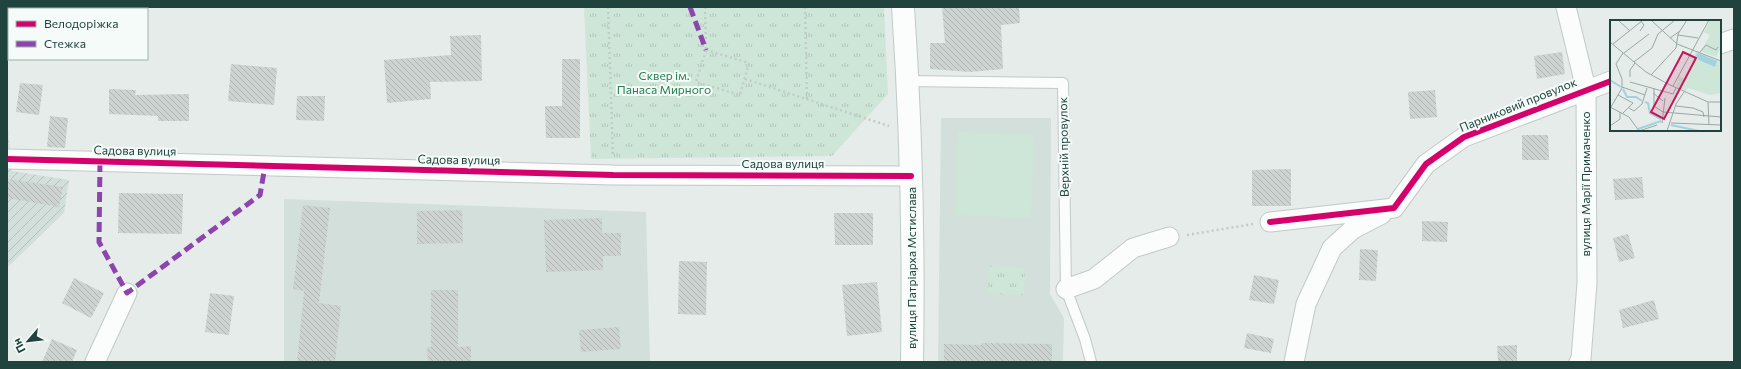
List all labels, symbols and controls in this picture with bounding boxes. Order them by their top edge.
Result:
legend [8,8,148,60]
text: Велодоріжка [44,16,119,30]
inset map [1610,20,1721,131]
text: Стежка [44,36,86,50]
park label: Сквер ім. Панаса Мирного [617,68,711,96]
street label: Парниковий провулок [1457,74,1579,134]
street label: Верхній провулок [1055,96,1071,197]
street label: вулиця Марії Примаченко [1578,111,1592,257]
street label: Садова вулиця [94,142,177,158]
street label: Садова вулиця [418,151,501,167]
street label: Садова вулиця [742,156,824,170]
street label: вулиця Патріарха Мстислава [904,187,918,349]
north arrow [8,321,48,361]
text: Пн [10,336,28,355]

